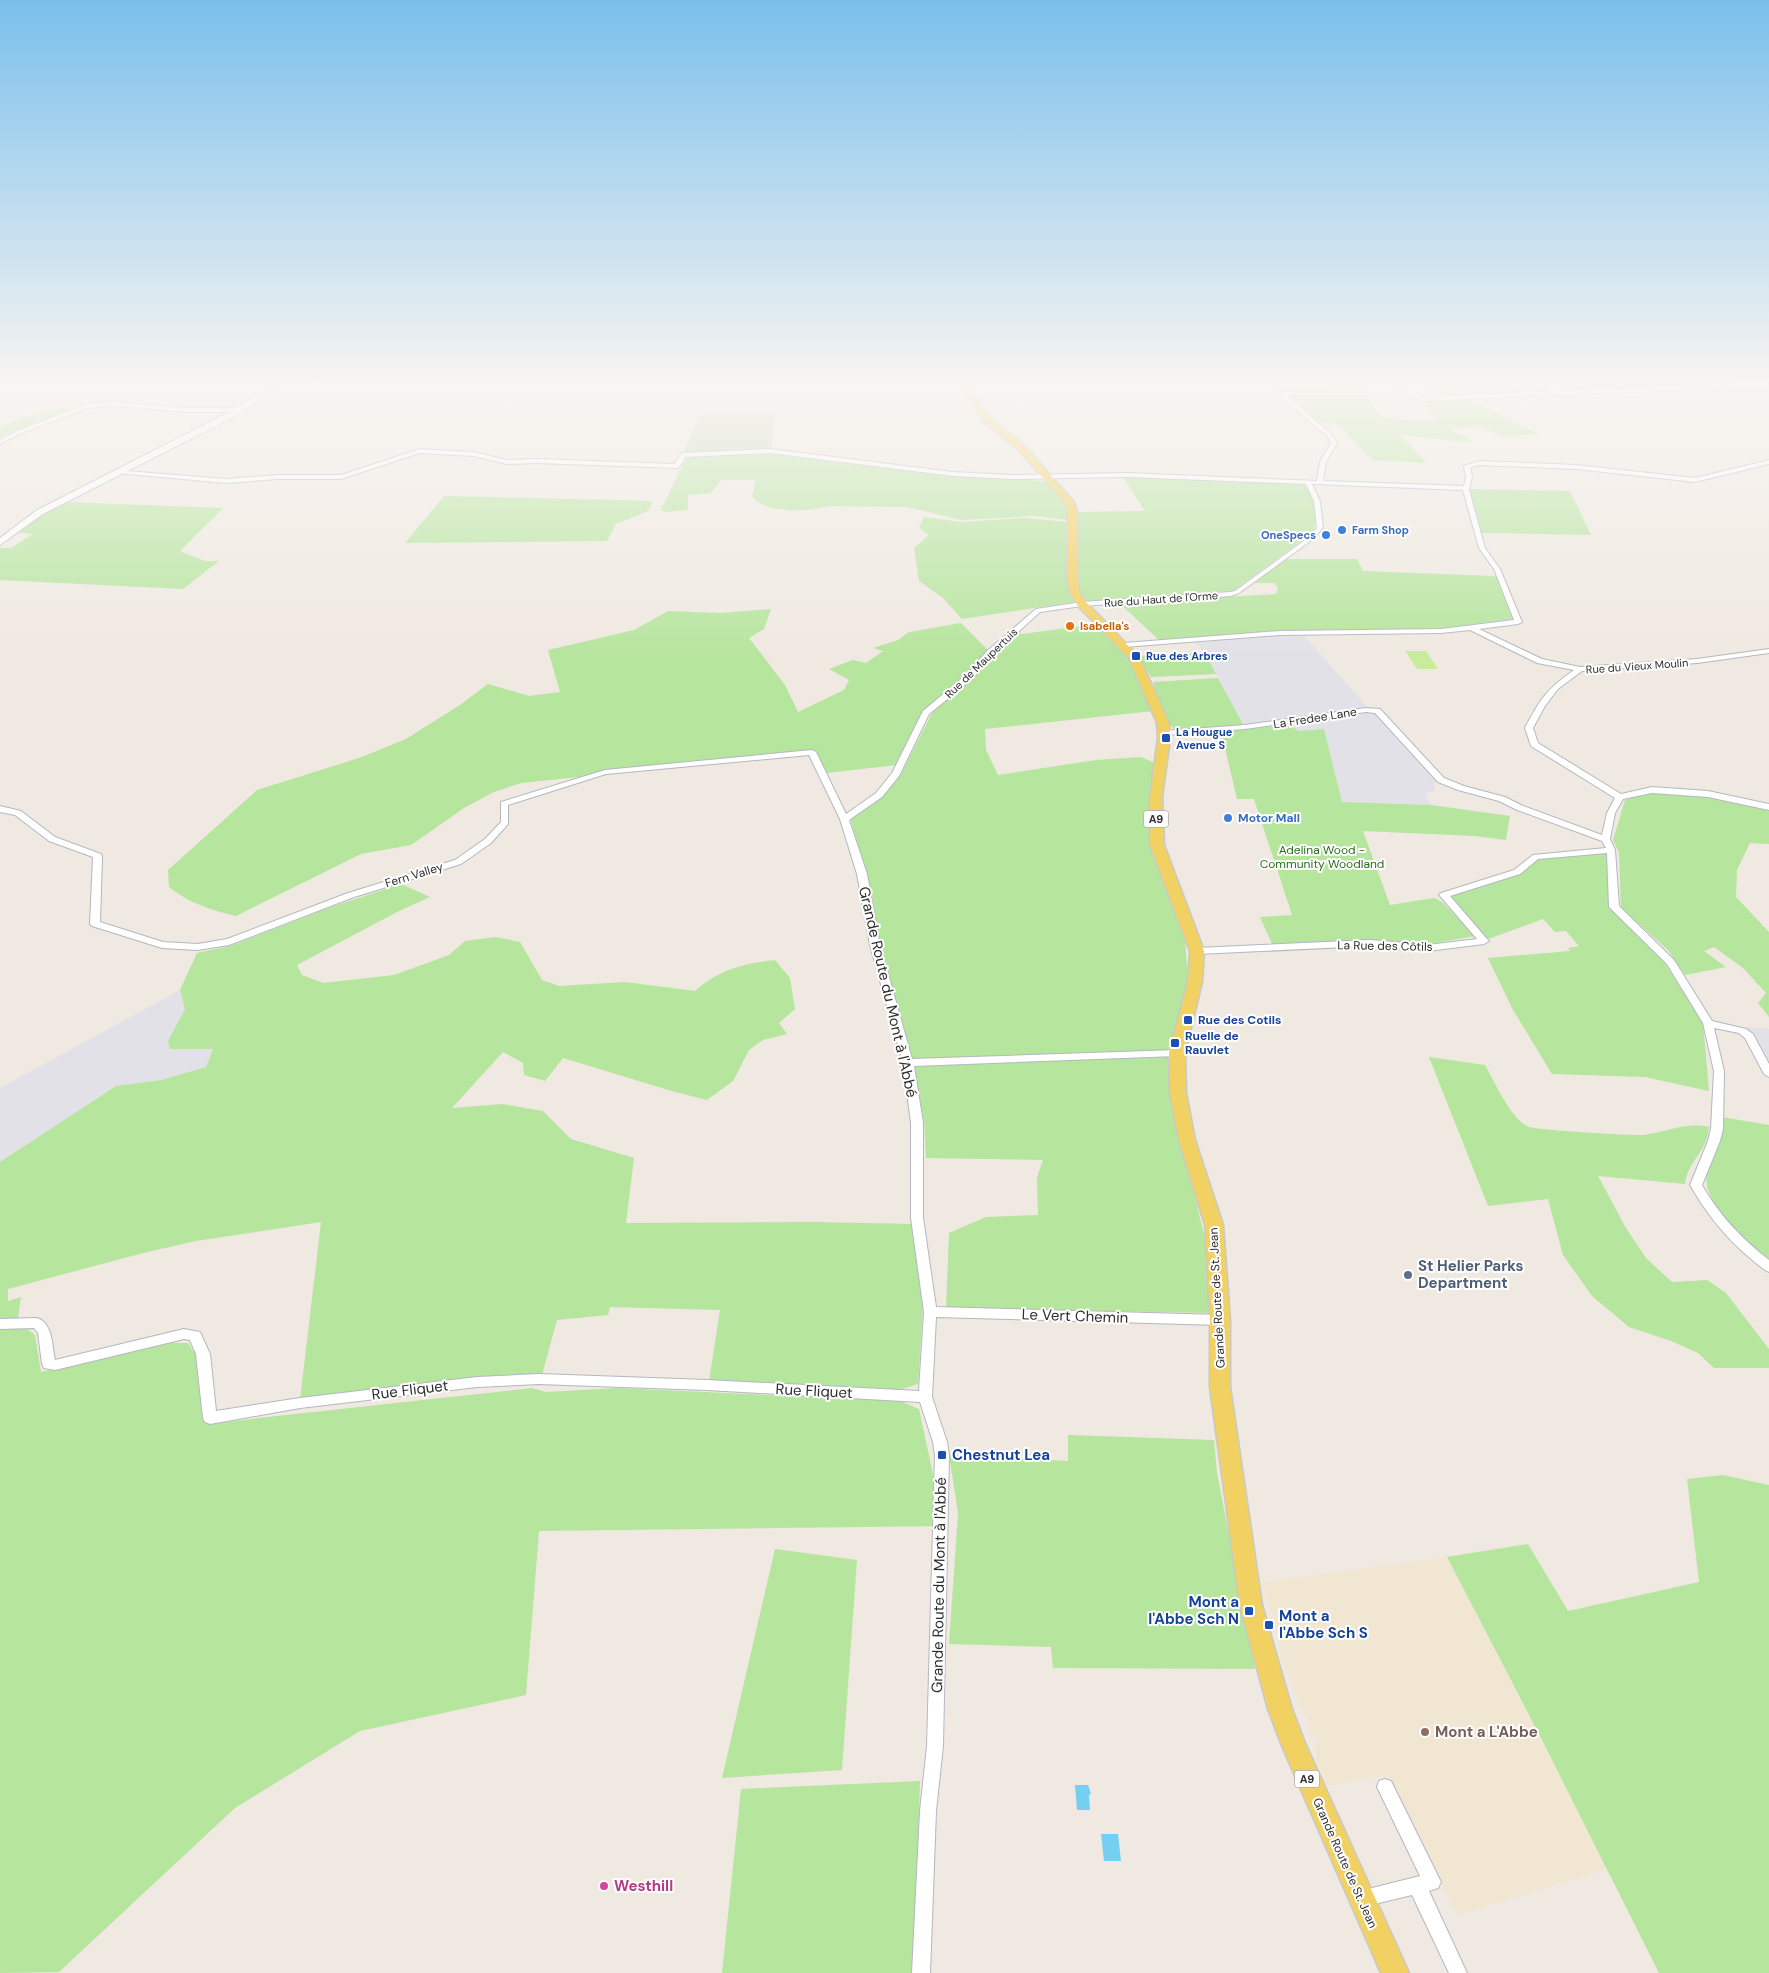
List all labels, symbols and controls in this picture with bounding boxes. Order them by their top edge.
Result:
place label: Farm Shop [1352,523,1409,537]
marker: Farm Shop [1336,524,1348,536]
place label: OneSpecs [1261,528,1316,542]
marker: OneSpecs [1320,529,1332,541]
street label: Rue du Haut de l'Orme [1104,588,1218,610]
place label: Isabella's [1080,619,1130,633]
marker: Isabella's [1064,620,1076,632]
street label: Rue de Maupertuis [942,625,1020,701]
place label: Rue des Arbres [1146,649,1228,663]
marker: Rue des Arbres [1130,650,1142,662]
street label: Rue du Vieux Moulin [1585,655,1689,677]
street label: La Fredee Lane [1272,703,1358,733]
place label: La Hougue Avenue S [1176,725,1233,752]
marker: La Hougue Avenue S [1160,732,1172,744]
place label: Motor Mall [1238,810,1300,826]
road number: A9 [1144,811,1168,828]
marker: Motor Mall [1222,812,1234,824]
park label: Adelina Wood - Community Woodland [1260,842,1384,872]
street label: Fern Valley [383,858,445,891]
street label: Grande Route du Mont à l'Abbé [854,885,922,1099]
street label: La Rue des Côtils [1337,937,1433,955]
place label: Rue des Cotils [1198,1012,1281,1028]
marker: Rue des Cotils [1182,1014,1194,1026]
place label: Ruelle de Rauvlet [1185,1028,1239,1058]
marker: Ruelle de Rauvlet [1169,1037,1181,1049]
street label: Grande Route de St. Jean [1205,1227,1229,1369]
place label: St Helier Parks Department [1418,1256,1524,1293]
marker: St Helier Parks Department [1402,1269,1414,1281]
street label: Le Vert Chemin [1021,1304,1129,1328]
street label: Rue Fliquet [370,1375,450,1405]
street label: Rue Fliquet [775,1379,853,1403]
place label: Chestnut Lea [952,1445,1050,1465]
marker: Chestnut Lea [936,1449,948,1461]
street label: Grande Route du Mont à l'Abbé [927,1477,951,1693]
place label: Mont a l'Abbe Sch N [1148,1592,1239,1629]
marker: Mont a l'Abbe Sch N [1243,1605,1255,1617]
place label: Mont a l'Abbe Sch S [1279,1606,1368,1643]
marker: Mont a l'Abbe Sch S [1263,1619,1275,1631]
place label: Mont a L'Abbe [1435,1722,1538,1742]
marker: Mont a L'Abbe [1419,1726,1431,1738]
road number: A9 [1294,1770,1320,1788]
street label: Grande Route de St. Jean [1309,1795,1381,1931]
place label: Westhill [614,1876,673,1896]
marker: Westhill [598,1880,610,1892]

